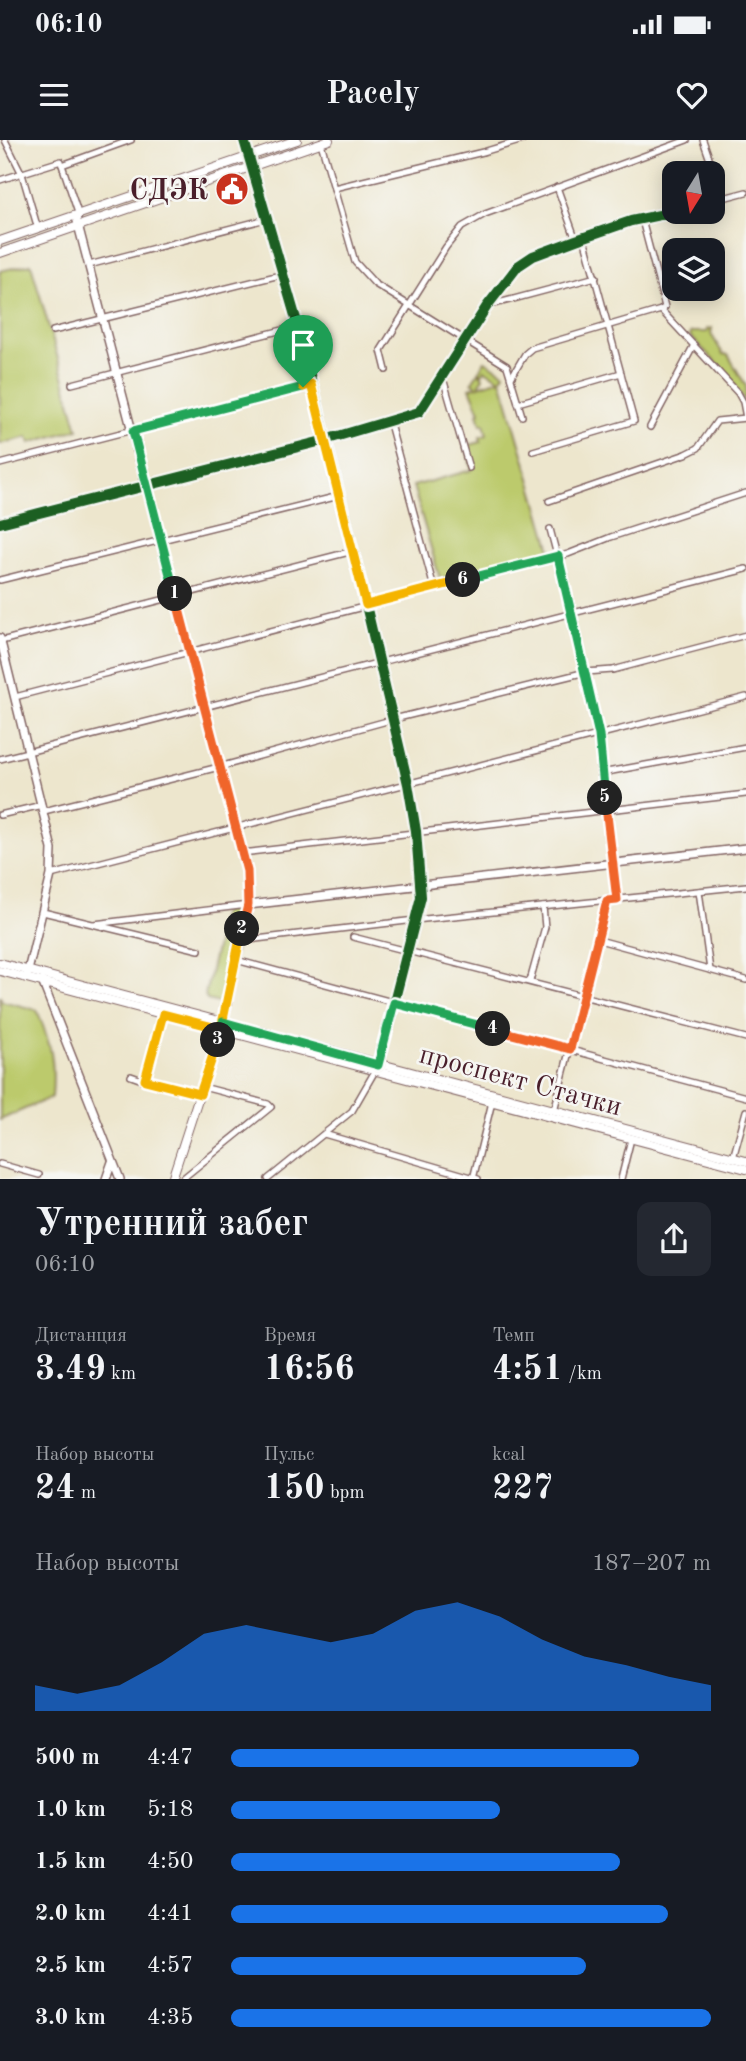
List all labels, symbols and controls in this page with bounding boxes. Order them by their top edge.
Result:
text: 06:10 [35,12,103,38]
icon: menu [35,76,73,114]
icon: heart [673,76,711,114]
text: Pacely [326,79,420,111]
north arrow [662,161,724,224]
map controls [662,161,725,301]
public building icon: СДЭК [213,170,251,208]
place label: СДЭК [129,177,208,206]
button: layers [662,238,725,301]
pin [273,315,333,387]
icon: arrive [284,326,322,364]
pin: 6 [446,562,480,598]
text: 6 [457,570,468,589]
pin: 1 [158,576,192,612]
text: 1 [169,584,180,603]
pin: 5 [588,780,622,816]
text: 5 [599,788,610,807]
pin: 2 [224,912,260,946]
text: 2 [236,919,247,938]
pin: 4 [476,1012,510,1046]
text: 4 [487,1019,498,1038]
pin: 3 [200,1023,235,1058]
text: 3 [212,1030,223,1049]
street label: проспект Стачки [416,1041,624,1122]
button: share [637,1202,711,1276]
text: Утренний забег [35,1206,308,1244]
text: 06:10 [35,1253,95,1276]
text: Дистанция [35,1327,127,1346]
text: Время [264,1327,316,1346]
text: Темп [492,1327,535,1346]
text: 3.49 [35,1352,106,1387]
text: 16:56 [264,1352,355,1387]
text: 4:51 [492,1352,563,1387]
text: km [106,1365,136,1384]
text: /km [563,1365,602,1384]
text: Набор высоты [35,1446,154,1465]
text: Пульс [264,1446,314,1465]
text: kcal [492,1446,525,1465]
text: 24 [35,1471,76,1506]
text: 150 [264,1471,325,1506]
text: 227 [492,1471,553,1506]
text: m [76,1484,96,1503]
text: bpm [325,1484,365,1503]
text: Набор высоты [35,1552,179,1575]
text: 187–207 m [592,1552,711,1575]
text: 500 m [35,1746,100,1769]
text: 4:47 [147,1746,193,1769]
text: 1.0 km [35,1798,106,1821]
text: 5:18 [147,1798,193,1821]
text: 1.5 km [35,1850,106,1873]
text: 4:50 [147,1850,193,1873]
text: 2.0 km [35,1902,106,1925]
text: 4:41 [147,1902,193,1925]
text: 2.5 km [35,1954,106,1977]
text: 4:57 [147,1954,193,1977]
text: 3.0 km [35,2006,106,2029]
text: 4:35 [147,2006,193,2029]

